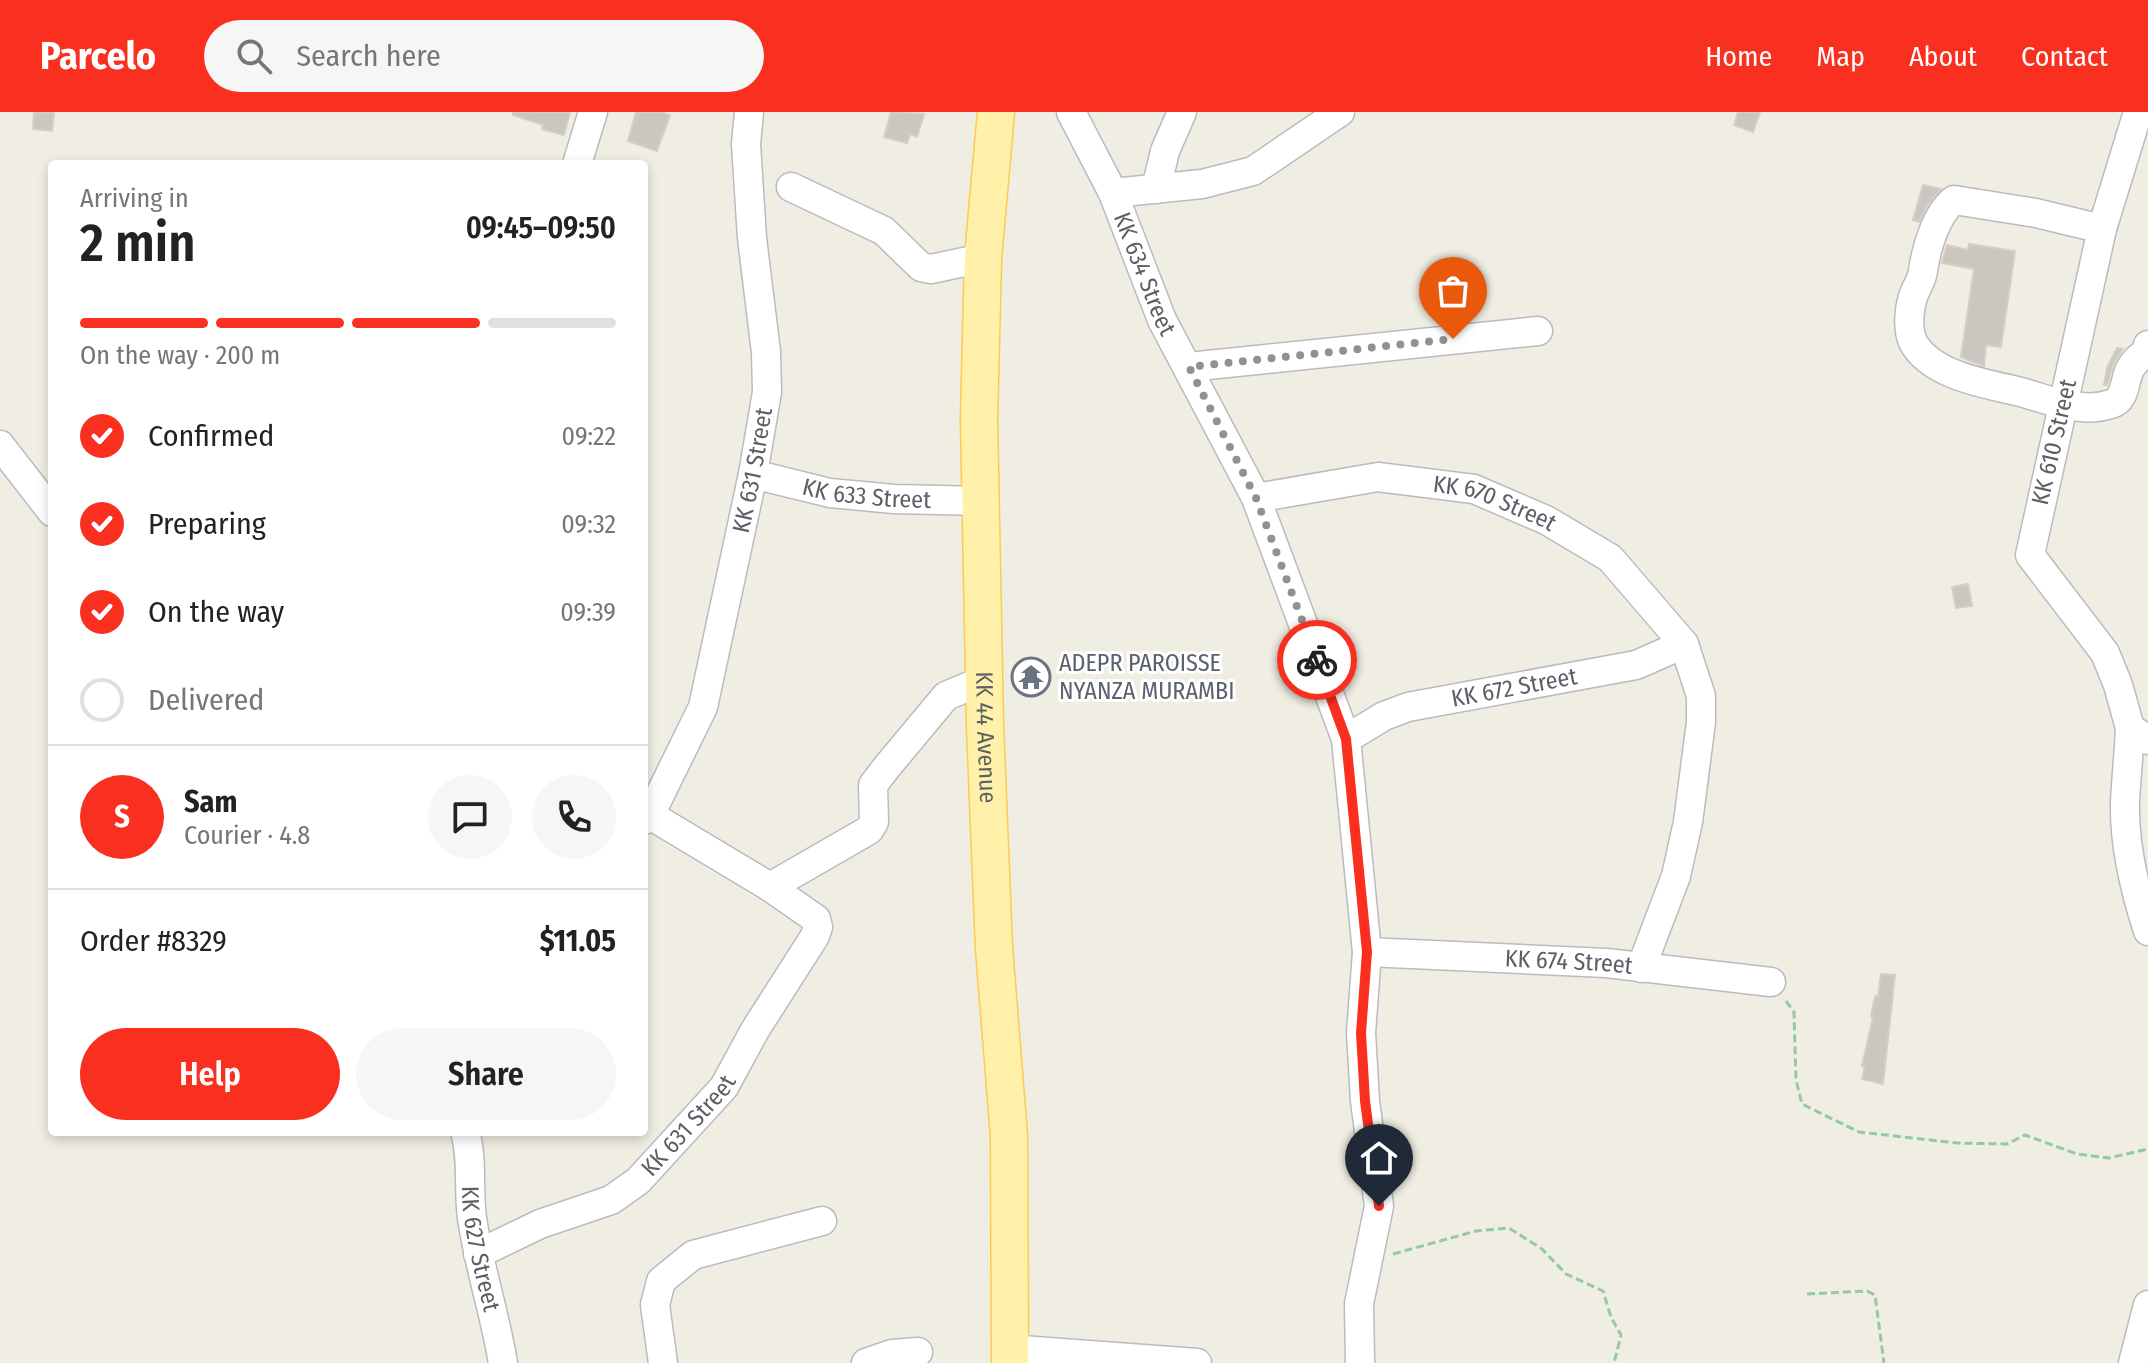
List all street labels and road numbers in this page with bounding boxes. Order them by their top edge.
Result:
street label: KK 634 Street [1108,208,1182,340]
street label: KK 610 Street [2026,376,2082,508]
street label: KK 631 Street [727,405,778,536]
street label: KK 670 Street [1431,470,1562,537]
street label: KK 633 Street [800,473,931,514]
street label: KK 672 Street [1449,662,1579,713]
street label: KK 44 Avenue [970,671,1002,804]
street label: KK 674 Street [1504,944,1634,980]
street label: KK 631 Street [636,1070,742,1182]
street label: KK 627 Street [456,1186,506,1315]

